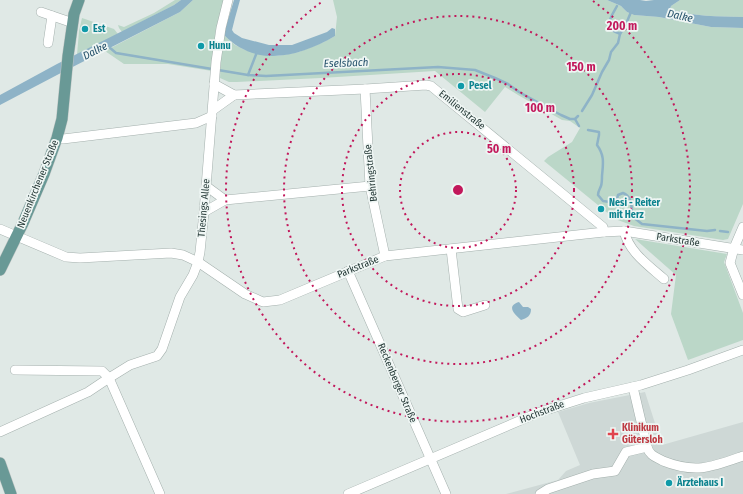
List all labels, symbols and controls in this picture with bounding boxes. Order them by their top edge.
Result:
water label: Dalke [666,7,694,25]
text: 200 m [606,19,637,33]
place label: Est [93,23,106,35]
marker: Est [80,24,90,34]
water label: Dalke [81,39,109,63]
place label: Hunu [209,40,231,52]
marker: Hunu [196,41,206,51]
water label: Eselsbach [324,56,369,70]
text: 150 m [566,60,596,74]
place label: Pesel [469,80,492,92]
marker: Pesel [456,81,466,91]
street label: Emilienstraße [436,88,488,132]
text: 100 m [525,101,555,115]
street label: Neuenkirchener Straße [15,138,61,230]
text: 50 m [487,142,511,156]
street label: Behringstraße [362,144,380,202]
street label: Thesings Allee [195,178,213,238]
centre of rings [451,183,465,197]
place label: Nesi - Reiter mit Herz [609,197,660,221]
marker: Nesi - Reiter mit Herz [596,204,606,214]
street label: Parkstraße [656,231,701,249]
street label: Parkstraße [336,253,381,281]
street label: Reckenberger Straße [375,342,419,424]
street label: Hochstraße [518,398,566,426]
place label: Klinikum Gütersloh [622,422,663,446]
marker: Klinikum Gütersloh [607,428,619,440]
place label: Ärztehaus I [676,476,723,489]
marker: Ärztehaus I [664,478,674,488]

